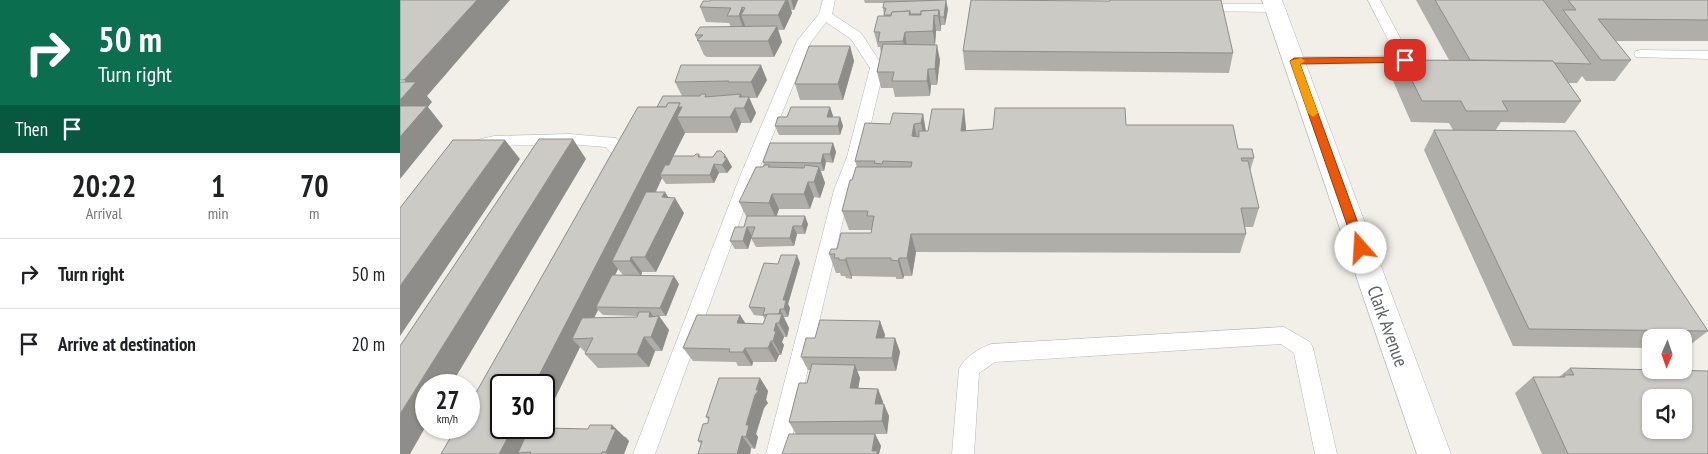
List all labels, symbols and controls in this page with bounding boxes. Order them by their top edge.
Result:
text: 50 m [98,16,162,62]
icon: right [15,20,80,85]
pin [1384,39,1426,81]
icon: arrive [1391,46,1419,74]
text: Turn right [98,60,172,88]
icon: arrive [58,115,86,143]
text: Then [15,117,48,141]
text: 20:22 [71,166,136,205]
text: 1 [211,166,225,205]
text: 70 [300,166,329,205]
text: Arrival [86,203,122,223]
text: min [208,203,229,223]
text: m [309,203,319,223]
position arrow [1334,221,1386,273]
icon: right [15,260,43,288]
text: Turn right [58,262,124,286]
text: 50 m [352,262,385,286]
street label: Clark Avenue [1362,282,1414,370]
north arrow [1642,329,1692,379]
map controls [1642,329,1692,439]
icon: arrive [15,330,43,358]
text: Arrive at destination [58,332,196,356]
text: 20 m [352,332,385,356]
speed limit sign: 30 [490,374,555,439]
text: 27 [436,384,459,416]
button: sound [1642,389,1692,439]
text: km/h [437,411,458,426]

